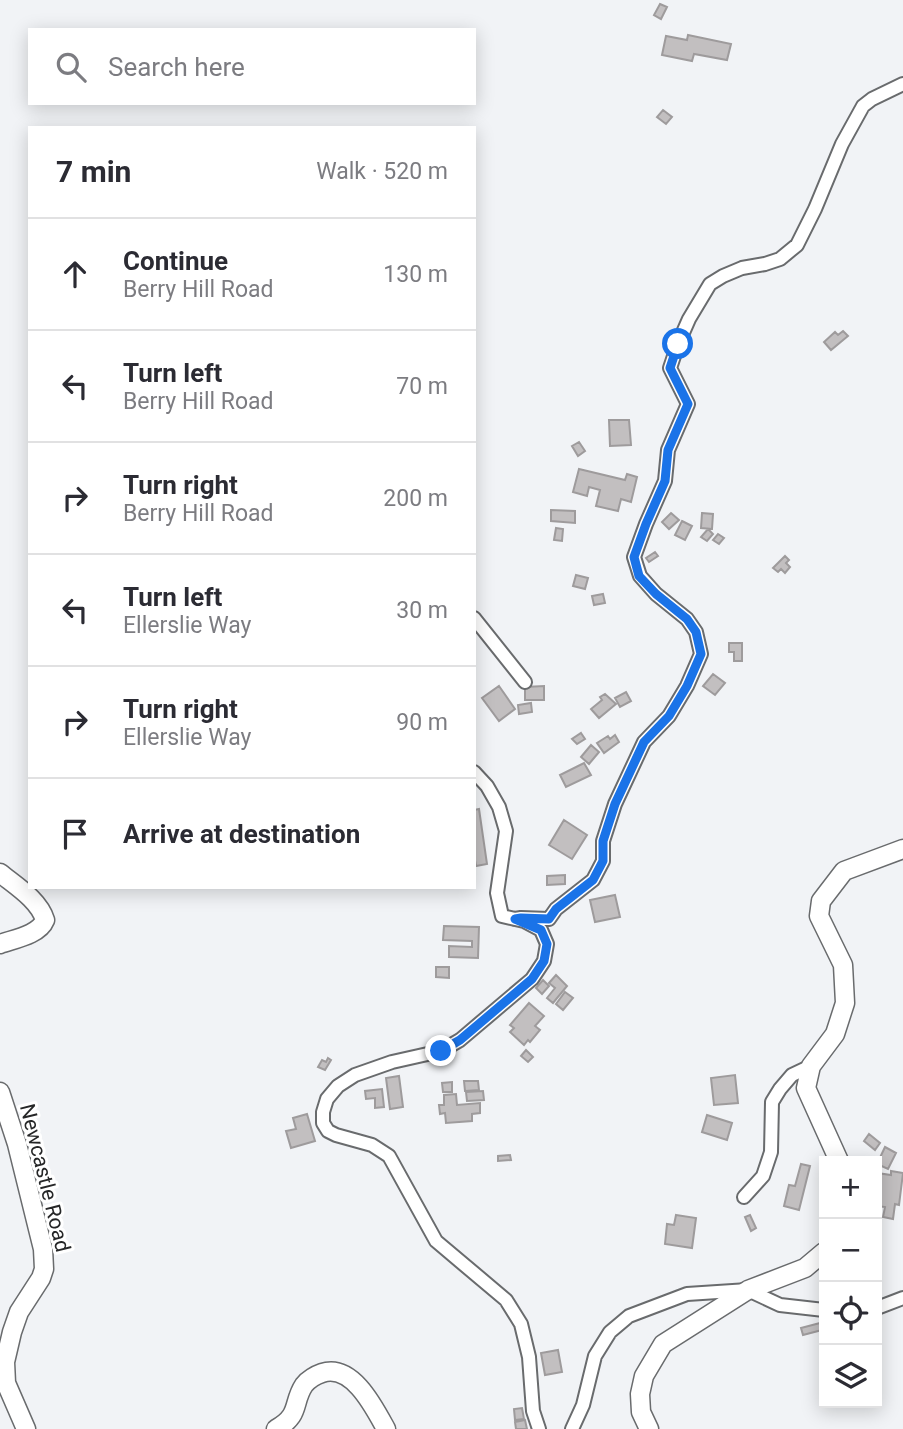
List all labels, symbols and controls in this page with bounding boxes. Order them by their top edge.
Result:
search box [28,28,476,105]
icon: search [52,48,90,86]
text: Search here [108,52,245,82]
text: 7 min [56,154,131,189]
text: Walk · 520 m [316,158,448,185]
text: Continue [123,246,228,276]
icon: ahead [56,255,94,293]
text: 130 m [383,261,448,288]
text: Berry Hill Road [123,276,274,303]
route start [662,328,693,359]
text: Turn left [123,358,222,388]
icon: left [56,367,94,405]
text: 70 m [396,373,448,400]
text: Berry Hill Road [123,388,274,415]
text: Turn right [123,470,238,500]
icon: right [56,479,94,517]
text: 200 m [383,485,448,512]
text: Berry Hill Road [123,500,274,527]
text: Turn left [123,582,222,612]
icon: left [56,591,94,629]
text: 30 m [396,597,448,624]
text: Ellerslie Way [123,612,251,639]
text: Turn right [123,694,238,724]
icon: right [56,703,94,741]
text: 90 m [396,709,448,736]
text: Ellerslie Way [123,724,251,751]
icon: arrive [56,815,94,853]
text: Arrive at destination [123,819,360,849]
route end [425,1035,456,1066]
street label: Newcastle Road [15,1102,75,1254]
map controls [819,1156,882,1408]
button: + [819,1156,882,1219]
button: − [819,1219,882,1282]
button: locate [819,1282,882,1345]
button: layers [819,1345,882,1408]

